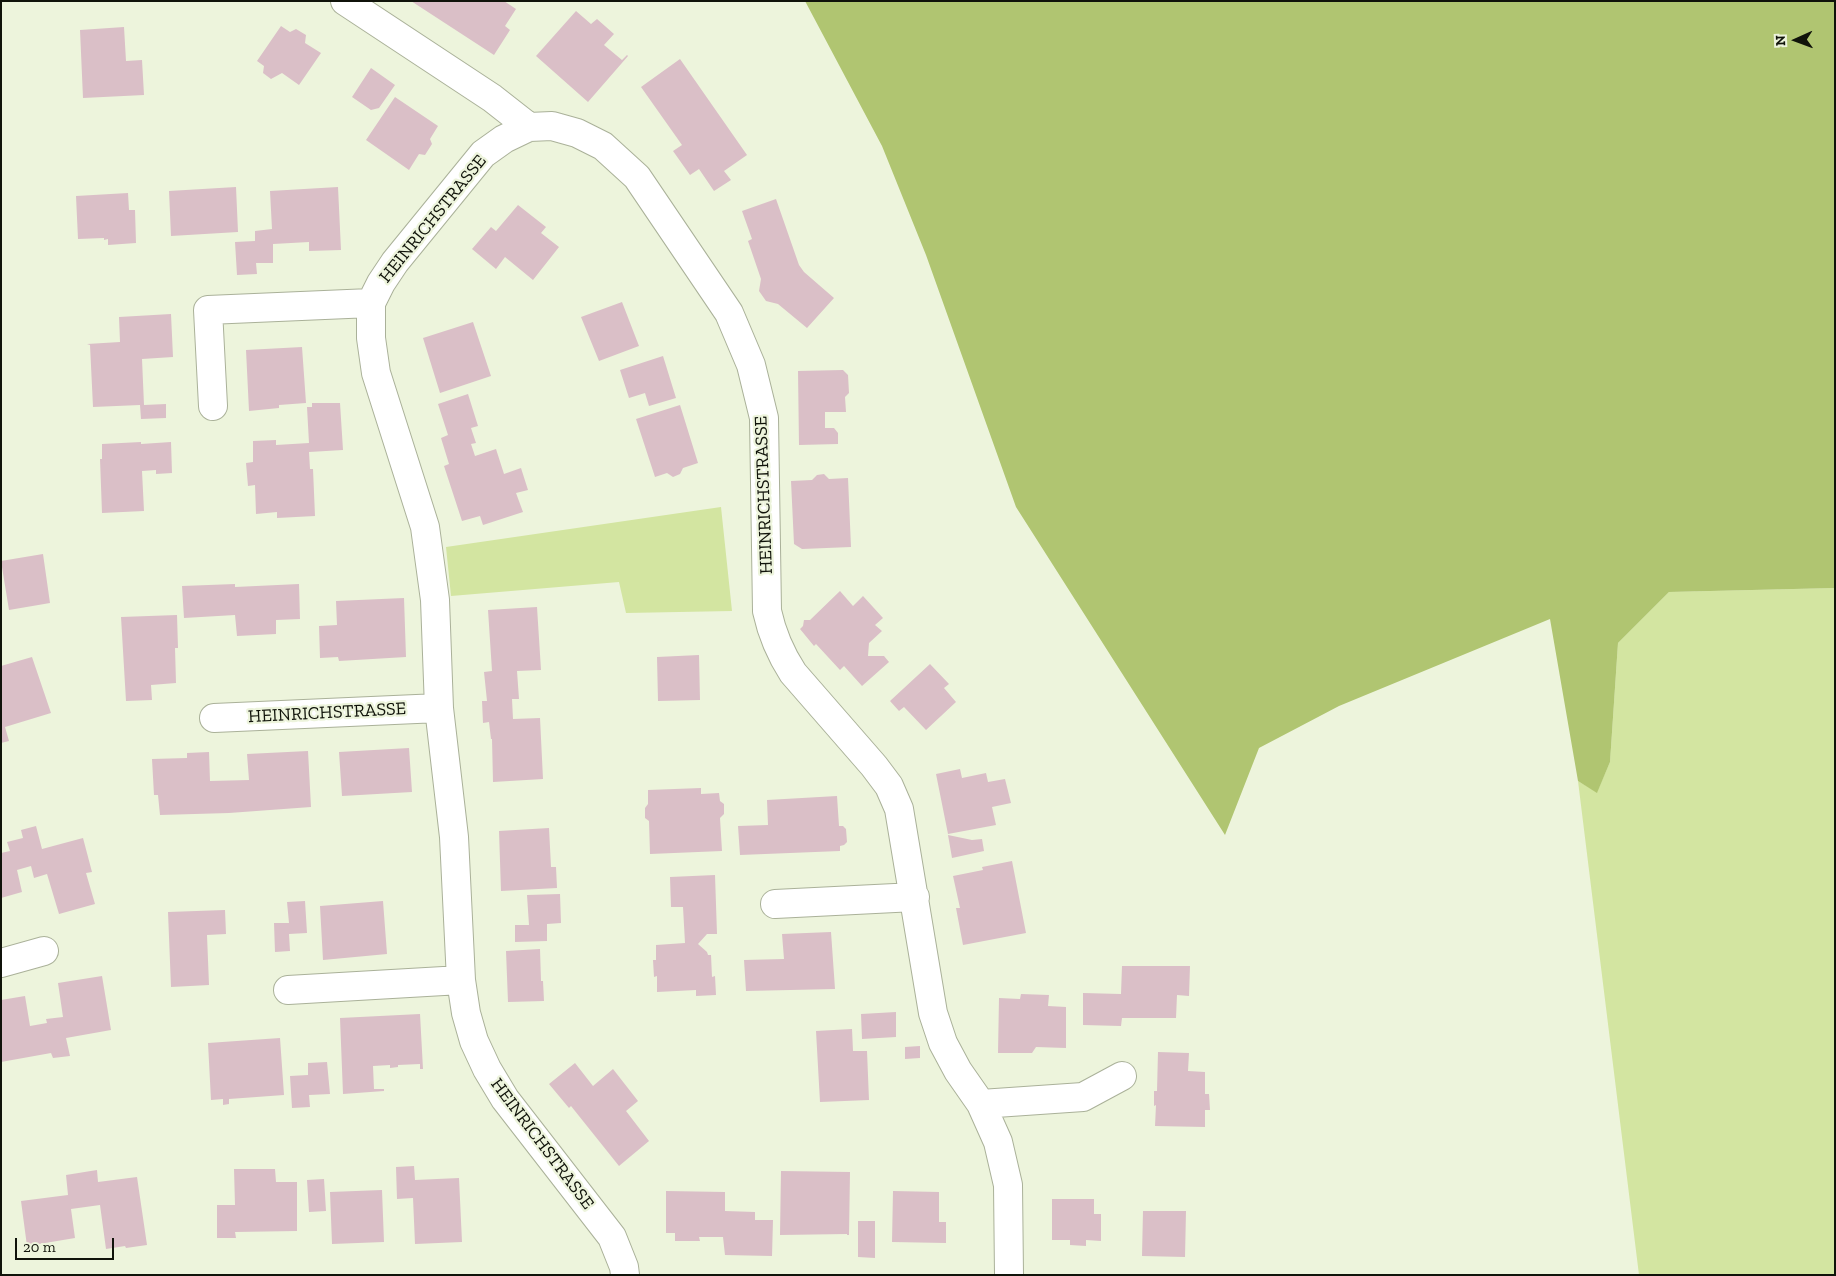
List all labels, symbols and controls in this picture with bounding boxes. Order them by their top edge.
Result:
north arrow [1771,15,1821,65]
text: N [1772,35,1789,46]
street label: HEINRICHSTRASSE [375,151,491,287]
street label: HEINRICHSTRASSE [750,415,778,575]
street label: HEINRICHSTRASSE [247,698,407,728]
street label: HEINRICHSTRASSE [486,1074,598,1214]
scale bar [18,1228,116,1260]
text: 20 m [23,1238,56,1256]

